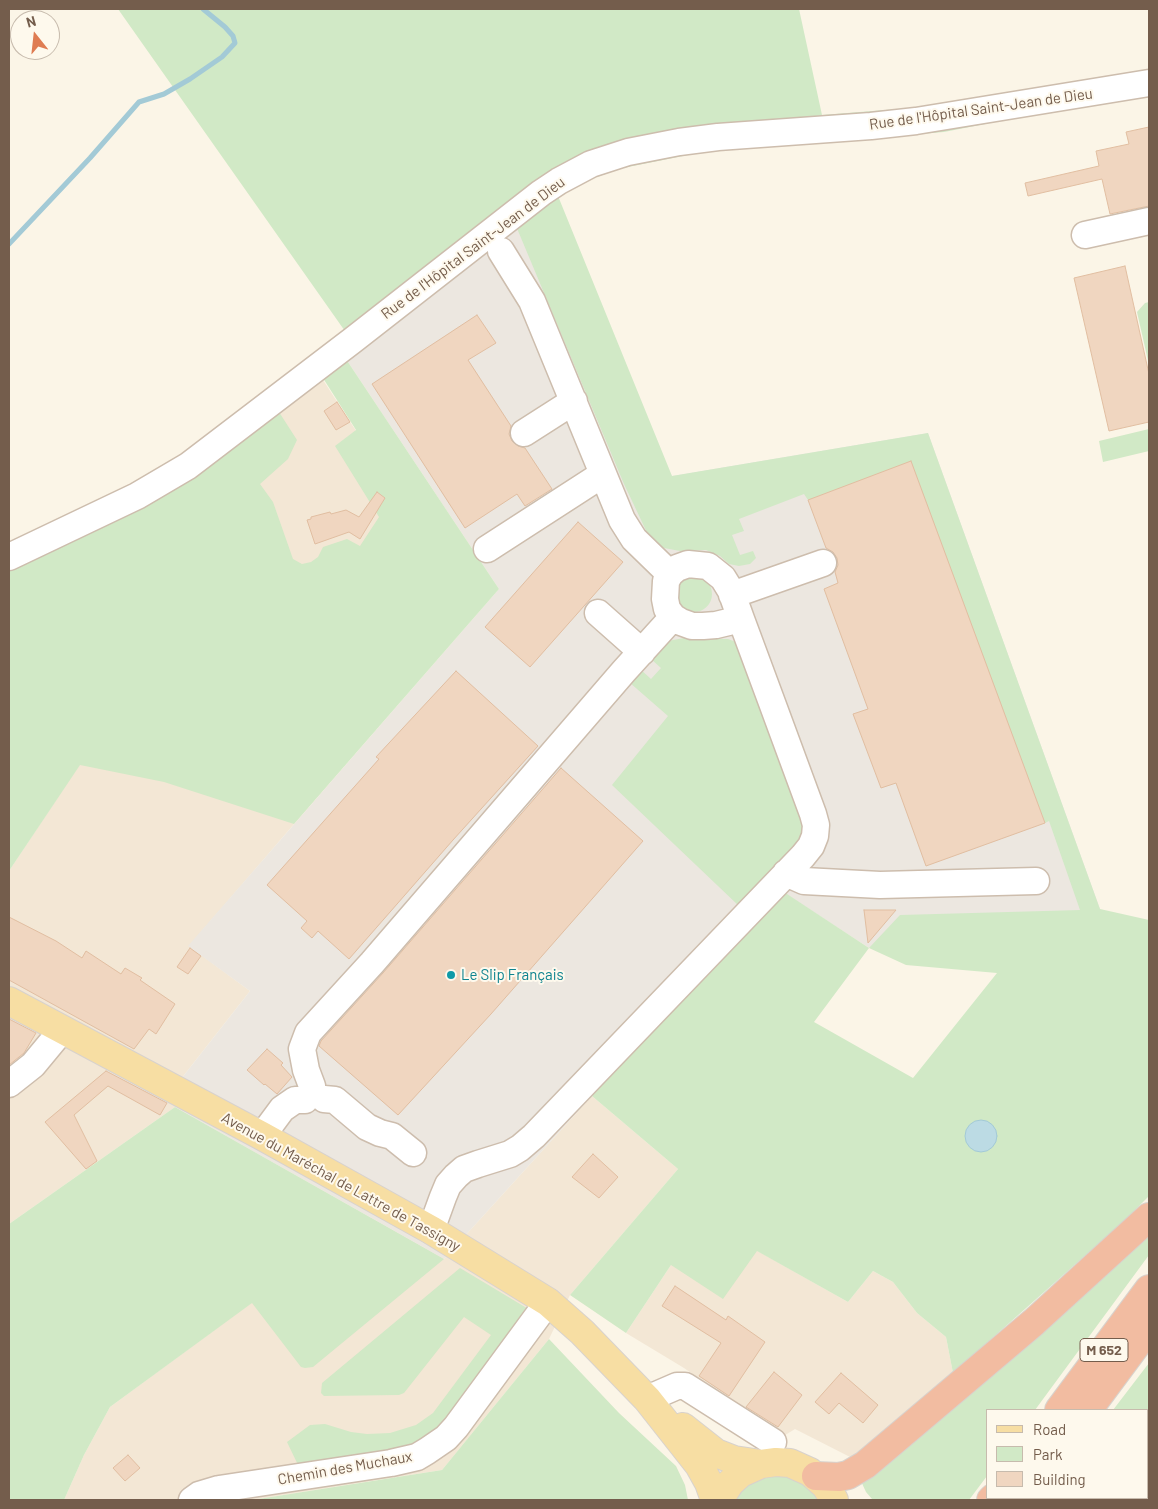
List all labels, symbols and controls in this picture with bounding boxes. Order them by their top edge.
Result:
north arrow [10,10,60,60]
text: N [24,12,38,31]
street label: Rue de l'Hôpital Saint-Jean de Dieu [868,84,1094,134]
street label: Rue de l'Hôpital Saint-Jean de Dieu [378,173,568,323]
place label: Le Slip Français [461,966,564,984]
marker: Le Slip Français [445,969,457,981]
street label: Avenue du Maréchal de Lattre de Tassigny [218,1109,464,1255]
road number: M 652 [1080,1338,1128,1362]
legend [986,1409,1148,1499]
text: Road [1033,1420,1066,1438]
text: Park [1033,1445,1062,1463]
street label: Chemin des Muchaux [276,1447,414,1489]
text: Building [1033,1470,1086,1488]

